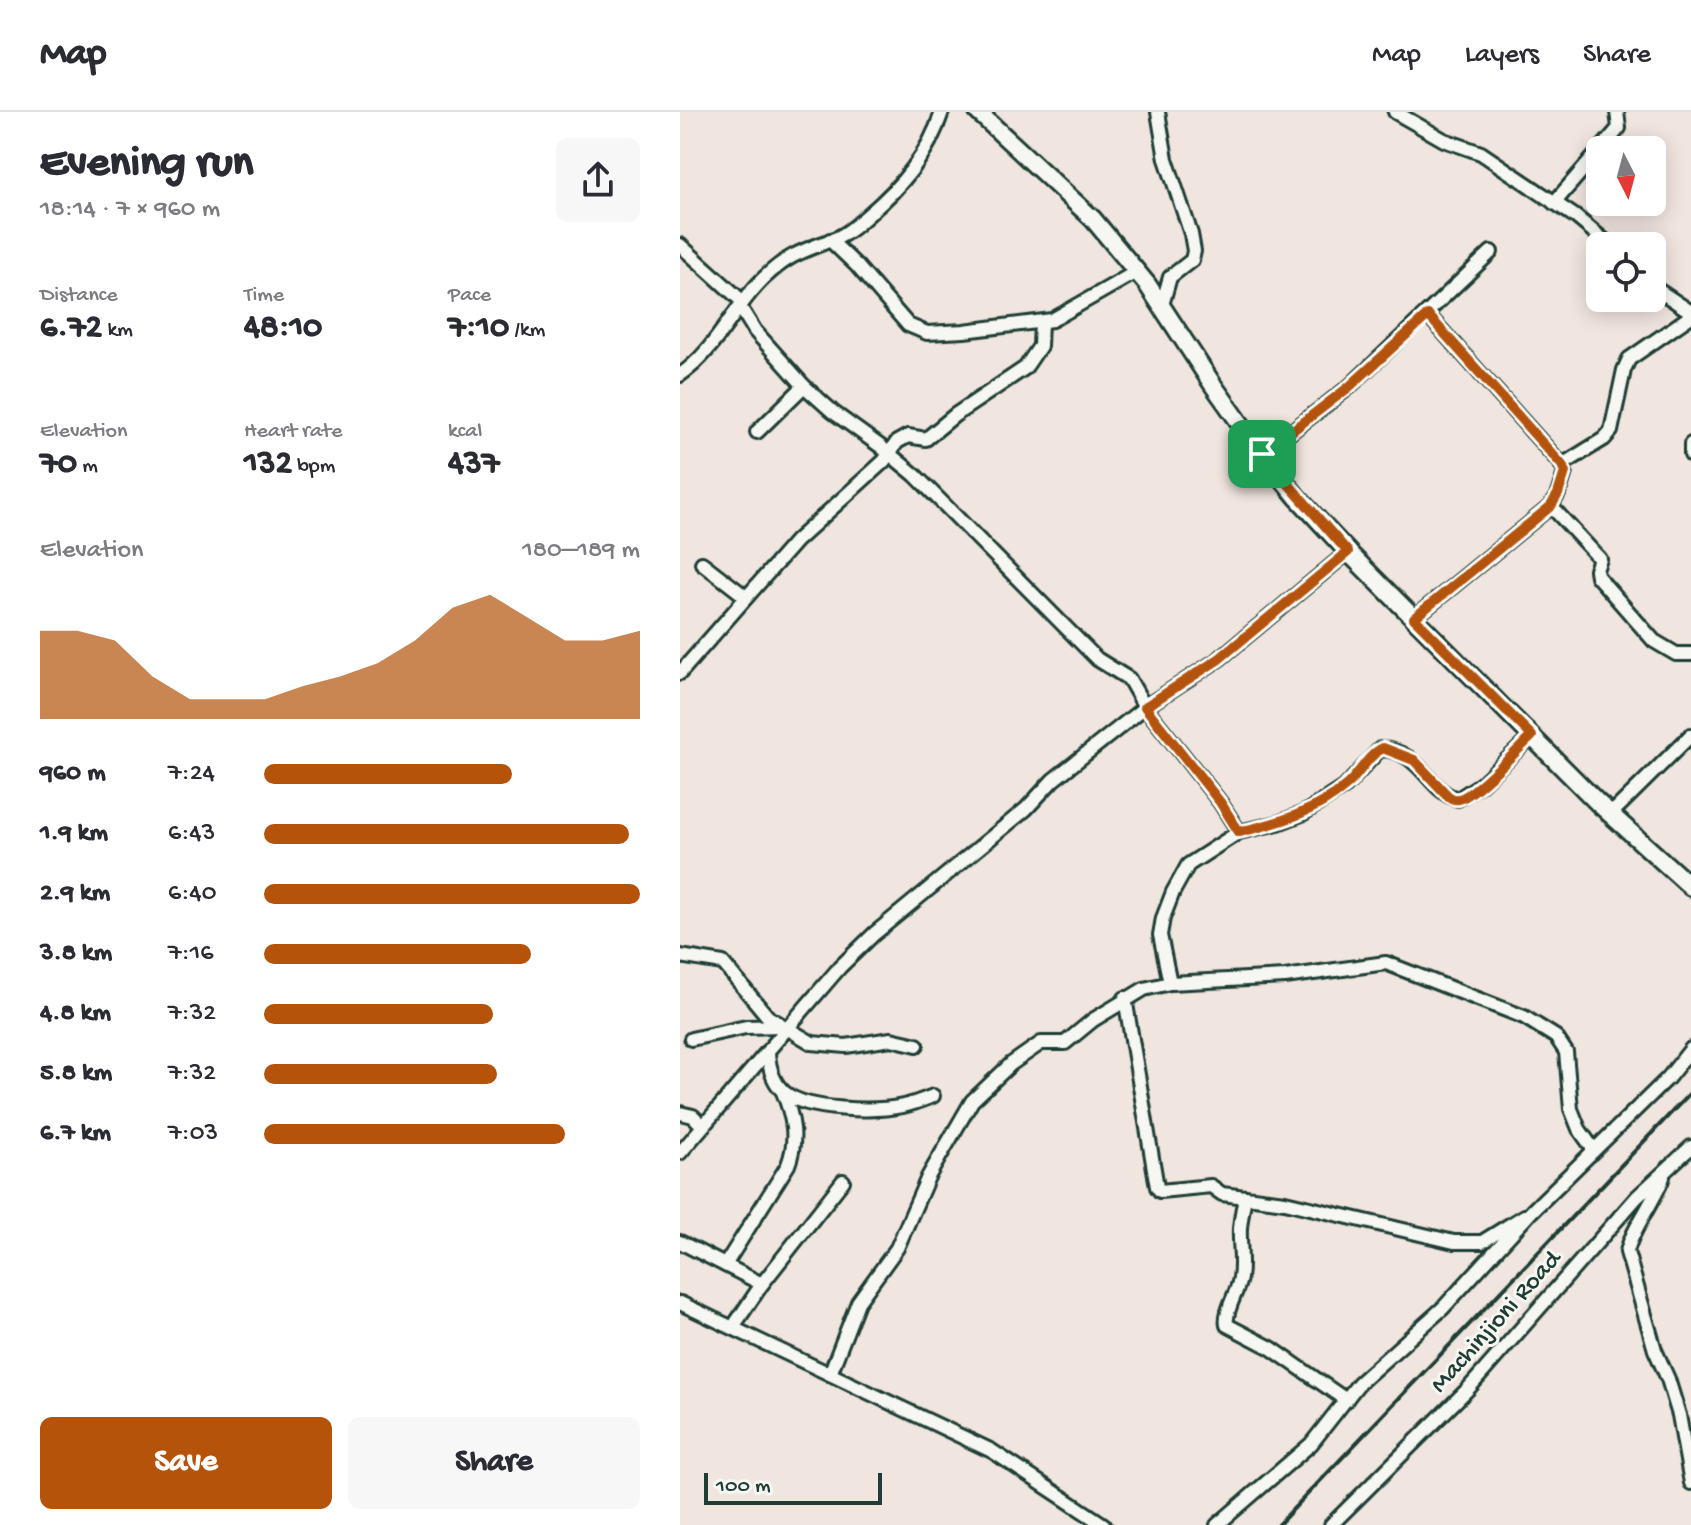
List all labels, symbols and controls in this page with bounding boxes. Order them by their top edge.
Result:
text: Map [40,33,106,77]
text: Map [1372,39,1421,72]
text: Layers [1465,39,1539,72]
text: Share [1583,39,1651,72]
north arrow [1586,136,1666,216]
map controls [1586,136,1666,312]
button: share [556,138,640,222]
text: Evening run [40,139,253,191]
text: 18:14 · 7 × 960 m [40,195,220,226]
button: locate [1586,232,1666,312]
text: Distance [40,283,118,309]
text: Time [244,283,284,309]
text: Pace [448,283,491,309]
text: 6.72 [40,309,102,349]
text: 48:10 [244,309,322,349]
text: 7:10 [448,309,509,349]
text: km [102,318,133,344]
text: /km [509,318,545,344]
text: Elevation [40,419,127,445]
text: Heart rate [244,419,342,445]
text: kcal [448,419,482,445]
pin [1228,420,1296,488]
icon: arrive [1240,432,1284,476]
text: 70 [40,445,77,485]
text: 132 [244,445,292,485]
text: 437 [448,445,499,485]
text: m [77,454,98,480]
text: bpm [292,454,335,480]
text: Elevation [40,536,143,567]
text: 180–189 m [522,536,640,567]
text: 960 m [40,759,106,790]
text: 7:24 [168,759,215,790]
text: 1.9 km [40,819,108,850]
text: 6:43 [168,819,215,850]
text: 2.9 km [40,879,110,910]
text: 6:40 [168,879,216,910]
text: 3.8 km [40,939,112,970]
text: 7:16 [168,939,213,970]
text: 4.8 km [40,999,111,1030]
text: 7:32 [168,999,216,1030]
text: 5.8 km [40,1059,112,1090]
text: 7:32 [168,1059,216,1090]
text: 6.7 km [40,1119,111,1150]
text: 7:03 [168,1119,218,1150]
street label: Machinjioni Road [1425,1244,1570,1401]
button: Save [40,1417,332,1509]
button: Share [348,1417,640,1509]
scale bar [704,1469,882,1505]
text: 100 m [716,1474,771,1500]

